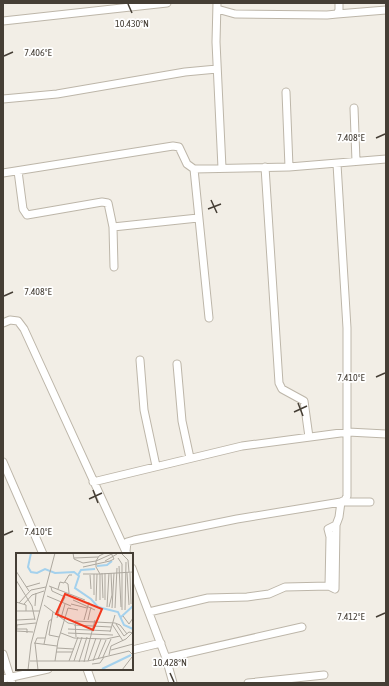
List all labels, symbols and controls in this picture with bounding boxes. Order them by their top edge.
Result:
text: 10.430°N [115,18,149,29]
text: 7.406°E [24,47,53,58]
text: 7.408°E [337,132,366,143]
text: 7.408°E [24,286,53,297]
text: 7.410°E [337,372,366,383]
text: 7.410°E [24,526,53,537]
inset map [16,553,133,670]
text: 7.412°E [337,611,366,622]
text: 10.428°N [153,657,187,668]

